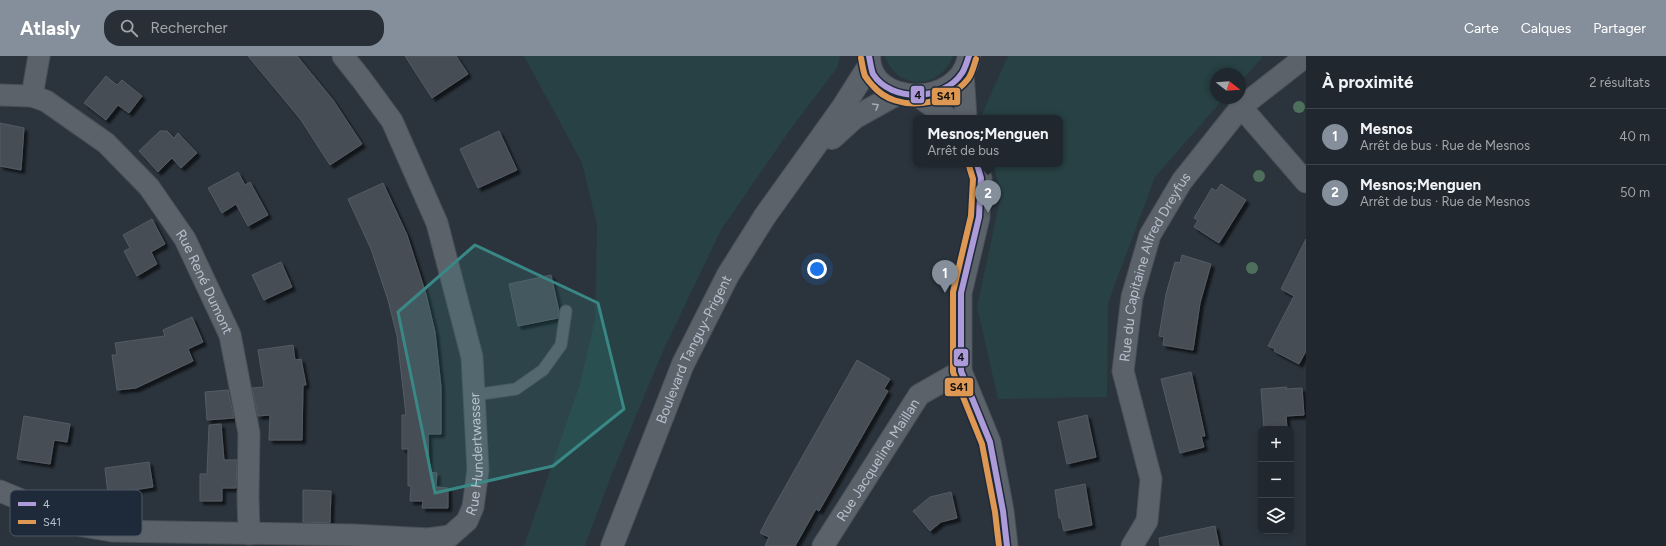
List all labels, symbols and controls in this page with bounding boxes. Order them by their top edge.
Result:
search box [104,10,384,46]
text: Atlasly [20,17,80,40]
icon: search [118,17,140,39]
text: Rechercher [150,19,228,37]
text: Carte [1464,20,1499,37]
text: Calques [1521,20,1571,37]
text: Partager [1593,20,1646,37]
north arrow [1210,68,1246,104]
text: À proximité [1322,72,1413,92]
text: 2 résultats [1589,75,1650,90]
line badge: 4 [910,85,925,104]
line badge: S41 [931,87,961,106]
text: 4 [915,89,922,102]
text: S41 [937,90,955,103]
one-way arrow [872,103,879,110]
popup [913,115,1063,167]
text: Mesnos [1360,120,1412,138]
text: Mesnos;Menguen [927,125,1049,143]
text: 1 [1332,129,1338,144]
text: 40 m [1619,129,1650,144]
text: Arrêt de bus · Rue de Mesnos [1360,138,1530,153]
text: Arrêt de bus [927,143,999,158]
street label: Rue du Capitaine Alfred Dreyfus [1116,169,1194,363]
text: Mesnos;Menguen [1360,176,1481,194]
pin: 2 [975,180,1001,213]
text: 2 [1331,185,1339,200]
text: 50 m [1620,185,1650,200]
text: Arrêt de bus · Rue de Mesnos [1360,194,1530,209]
street label: Rue René Dumont [172,226,237,337]
your location [807,259,827,279]
pin: 1 [932,260,958,293]
street label: Boulevard Tanguy-Prigent [652,272,735,426]
line badge: 4 [953,348,969,367]
text: 4 [958,351,965,364]
line badge: S41 [944,377,974,397]
text: S41 [950,381,968,394]
street label: Rue Hundertwasser [462,392,486,518]
street label: Rue Jacqueline Maillan [832,395,923,524]
map controls [1258,426,1294,534]
button: + [1258,426,1294,462]
button: − [1258,462,1294,498]
legend [10,490,142,536]
text: 4 [43,498,50,511]
button: layers [1258,498,1294,534]
text: S41 [43,516,61,529]

